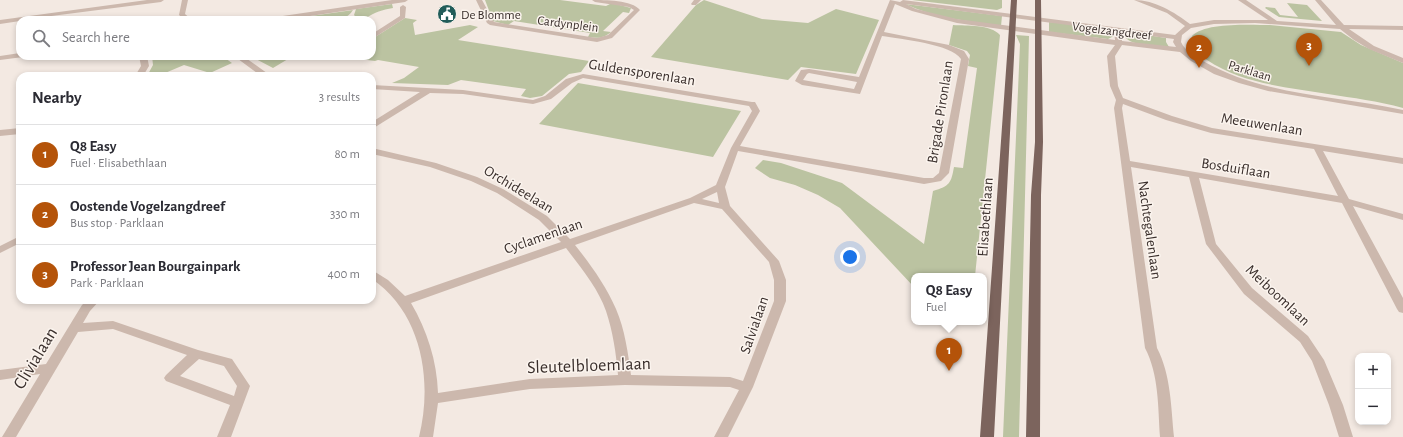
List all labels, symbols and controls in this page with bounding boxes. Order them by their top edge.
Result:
public building icon: De Blomme [436,3,458,25]
place label: De Blomme [461,9,521,22]
street label: Cardynplein [537,14,599,35]
search box [16,16,376,60]
street label: Vogelzangdreef [1071,20,1153,43]
icon: search [30,27,52,49]
text: Search here [62,30,130,45]
pin: 3 [1296,33,1322,66]
pin: 2 [1186,35,1212,68]
street label: Guldensporenlaan [588,57,696,88]
street label: Parklaan [1227,59,1273,84]
street label: Brigade Pironlaan [925,60,956,165]
text: Nearby [32,89,82,106]
text: 3 results [319,91,360,104]
street label: Meeuwenlaan [1220,111,1304,138]
text: Q8 Easy [70,139,116,154]
text: 1 [43,148,47,161]
text: 80 m [334,148,360,161]
street label: Bosduiflaan [1200,156,1272,181]
text: Fuel · Elisabethlaan [70,157,167,170]
street label: Orchideelaan [481,163,556,216]
street label: Elisabethlaan [975,177,996,257]
street label: Nachtegalenlaan [1135,180,1164,280]
text: Oostende Vogelzangdreef [70,199,225,214]
text: 2 [42,208,48,221]
text: 330 m [330,208,360,221]
street label: Cyclamenlaan [502,216,584,257]
text: Bus stop · Parklaan [70,217,164,230]
your location [840,247,860,267]
text: Professor Jean Bourgainpark [70,259,241,274]
street label: Meiboomlaan [1243,262,1313,329]
text: 3 [42,268,48,281]
text: 400 m [327,268,360,281]
popup [911,273,987,325]
text: Park · Parklaan [70,277,144,290]
text: Q8 Easy [926,283,972,298]
street label: Salvialaan [738,295,771,356]
text: Fuel [926,301,947,314]
street label: Clivialaan [10,324,61,393]
pin: 1 [936,338,962,371]
map controls [1355,353,1391,425]
button: + [1355,353,1391,389]
street label: Sleutelbloemlaan [527,355,651,377]
button: − [1355,389,1391,425]

